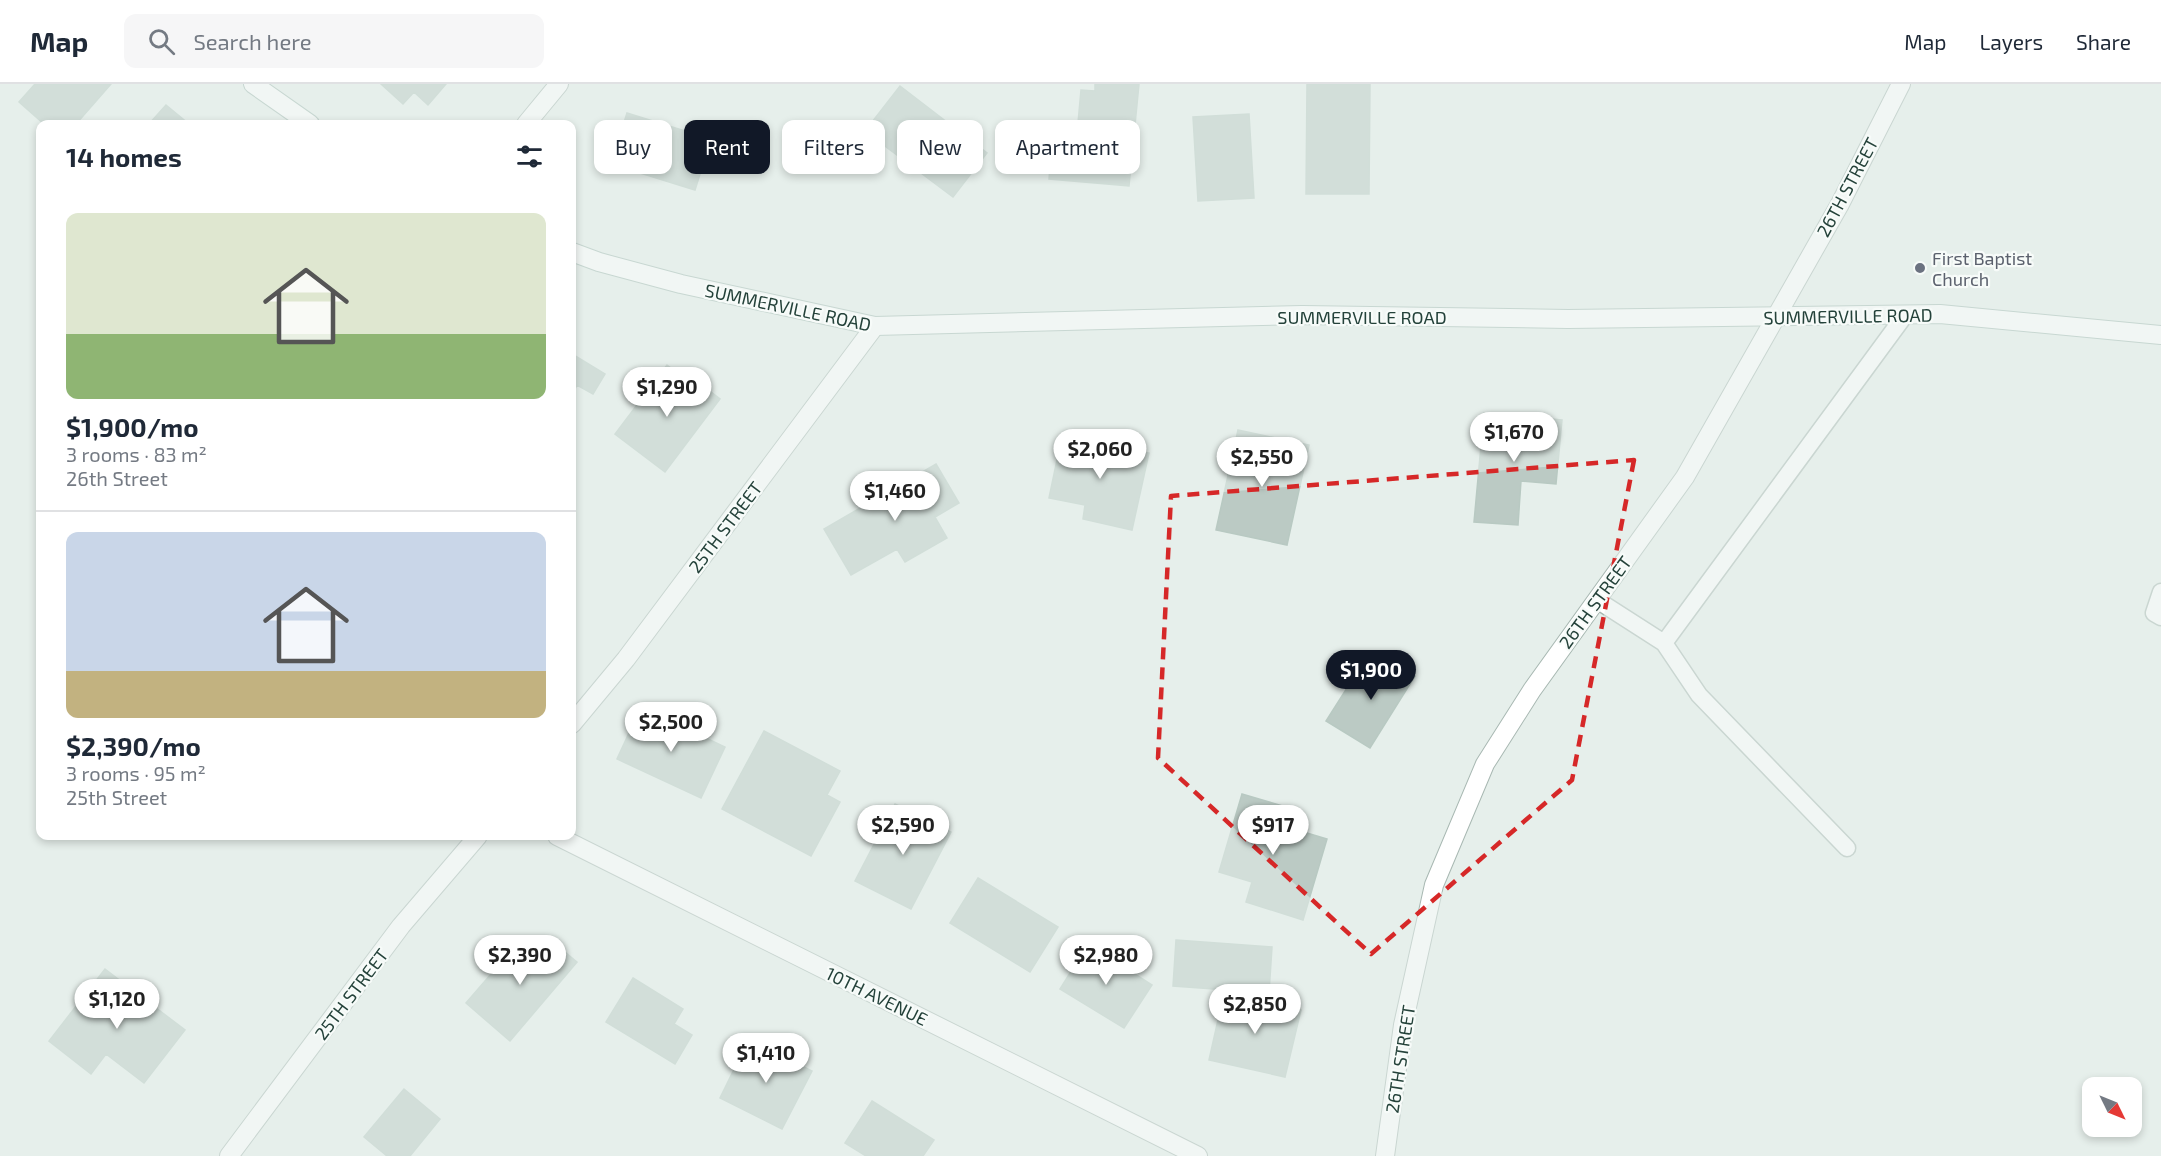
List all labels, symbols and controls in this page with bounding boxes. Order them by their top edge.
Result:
search box [124,14,544,68]
text: Map [30,24,88,58]
icon: search [145,25,178,58]
text: Search here [193,28,312,54]
text: Map [1904,29,1946,54]
text: Layers [1979,29,2043,54]
text: Share [2076,29,2131,54]
chip: Buy [594,120,672,174]
chip: Rent [684,120,770,174]
chip: Filters [782,120,885,174]
chip: New [897,120,983,174]
chip: Apartment [995,120,1140,174]
street label: 26TH STREET [1812,133,1883,240]
icon: filters [513,140,546,173]
text: 14 homes [66,141,182,172]
place label: First Baptist Church [1932,247,2032,290]
icon: home [252,252,360,360]
marker: First Baptist Church [1913,261,1927,275]
street label: SUMMERVILLE ROAD [703,279,873,335]
street label: SUMMERVILLE ROAD [1763,304,1933,328]
street label: SUMMERVILLE ROAD [1277,306,1447,328]
pin: $1,290 [618,367,716,418]
text: $1,290 [636,374,698,398]
text: $1,900/mo [66,411,199,442]
pin: $1,670 [1465,412,1563,463]
text: $1,670 [1484,419,1544,443]
pin: $2,060 [1051,429,1149,480]
text: $2,060 [1067,436,1133,460]
pin: $2,550 [1213,437,1311,488]
text: 3 rooms · 83 m² [66,442,207,466]
text: $2,550 [1231,444,1293,468]
text: 26th Street [66,466,168,490]
pin: $1,460 [846,471,944,522]
street label: 25TH STREET [684,477,767,577]
text: $1,460 [864,478,926,502]
street label: 26TH STREET [1554,551,1636,653]
icon: home [252,571,360,679]
pin: $1,900 [1322,650,1420,701]
text: $1,900 [1340,657,1402,681]
pin: $2,500 [622,702,720,753]
text: $2,500 [639,709,703,733]
text: $2,390/mo [66,730,201,761]
text: 3 rooms · 95 m² [66,761,206,785]
text: 25th Street [66,785,167,809]
pin: $2,590 [854,805,952,856]
pin: $917 [1237,805,1309,856]
text: $2,590 [871,812,935,836]
text: $917 [1252,812,1294,836]
pin: $2,390 [471,935,569,986]
pin: $2,980 [1057,935,1155,986]
text: $2,390 [488,942,552,966]
text: $2,980 [1074,942,1138,966]
street label: 25TH STREET [310,944,393,1044]
street label: 10TH AVENUE [823,962,931,1030]
pin: $1,120 [68,979,166,1030]
pin: $2,850 [1206,984,1304,1035]
text: $1,120 [88,986,146,1010]
text: $2,850 [1223,991,1287,1015]
street label: 26TH STREET [1381,1003,1419,1115]
pin: $1,410 [717,1033,815,1084]
text: $1,410 [737,1040,796,1064]
north arrow [2082,1077,2142,1137]
map controls [2082,1077,2142,1137]

